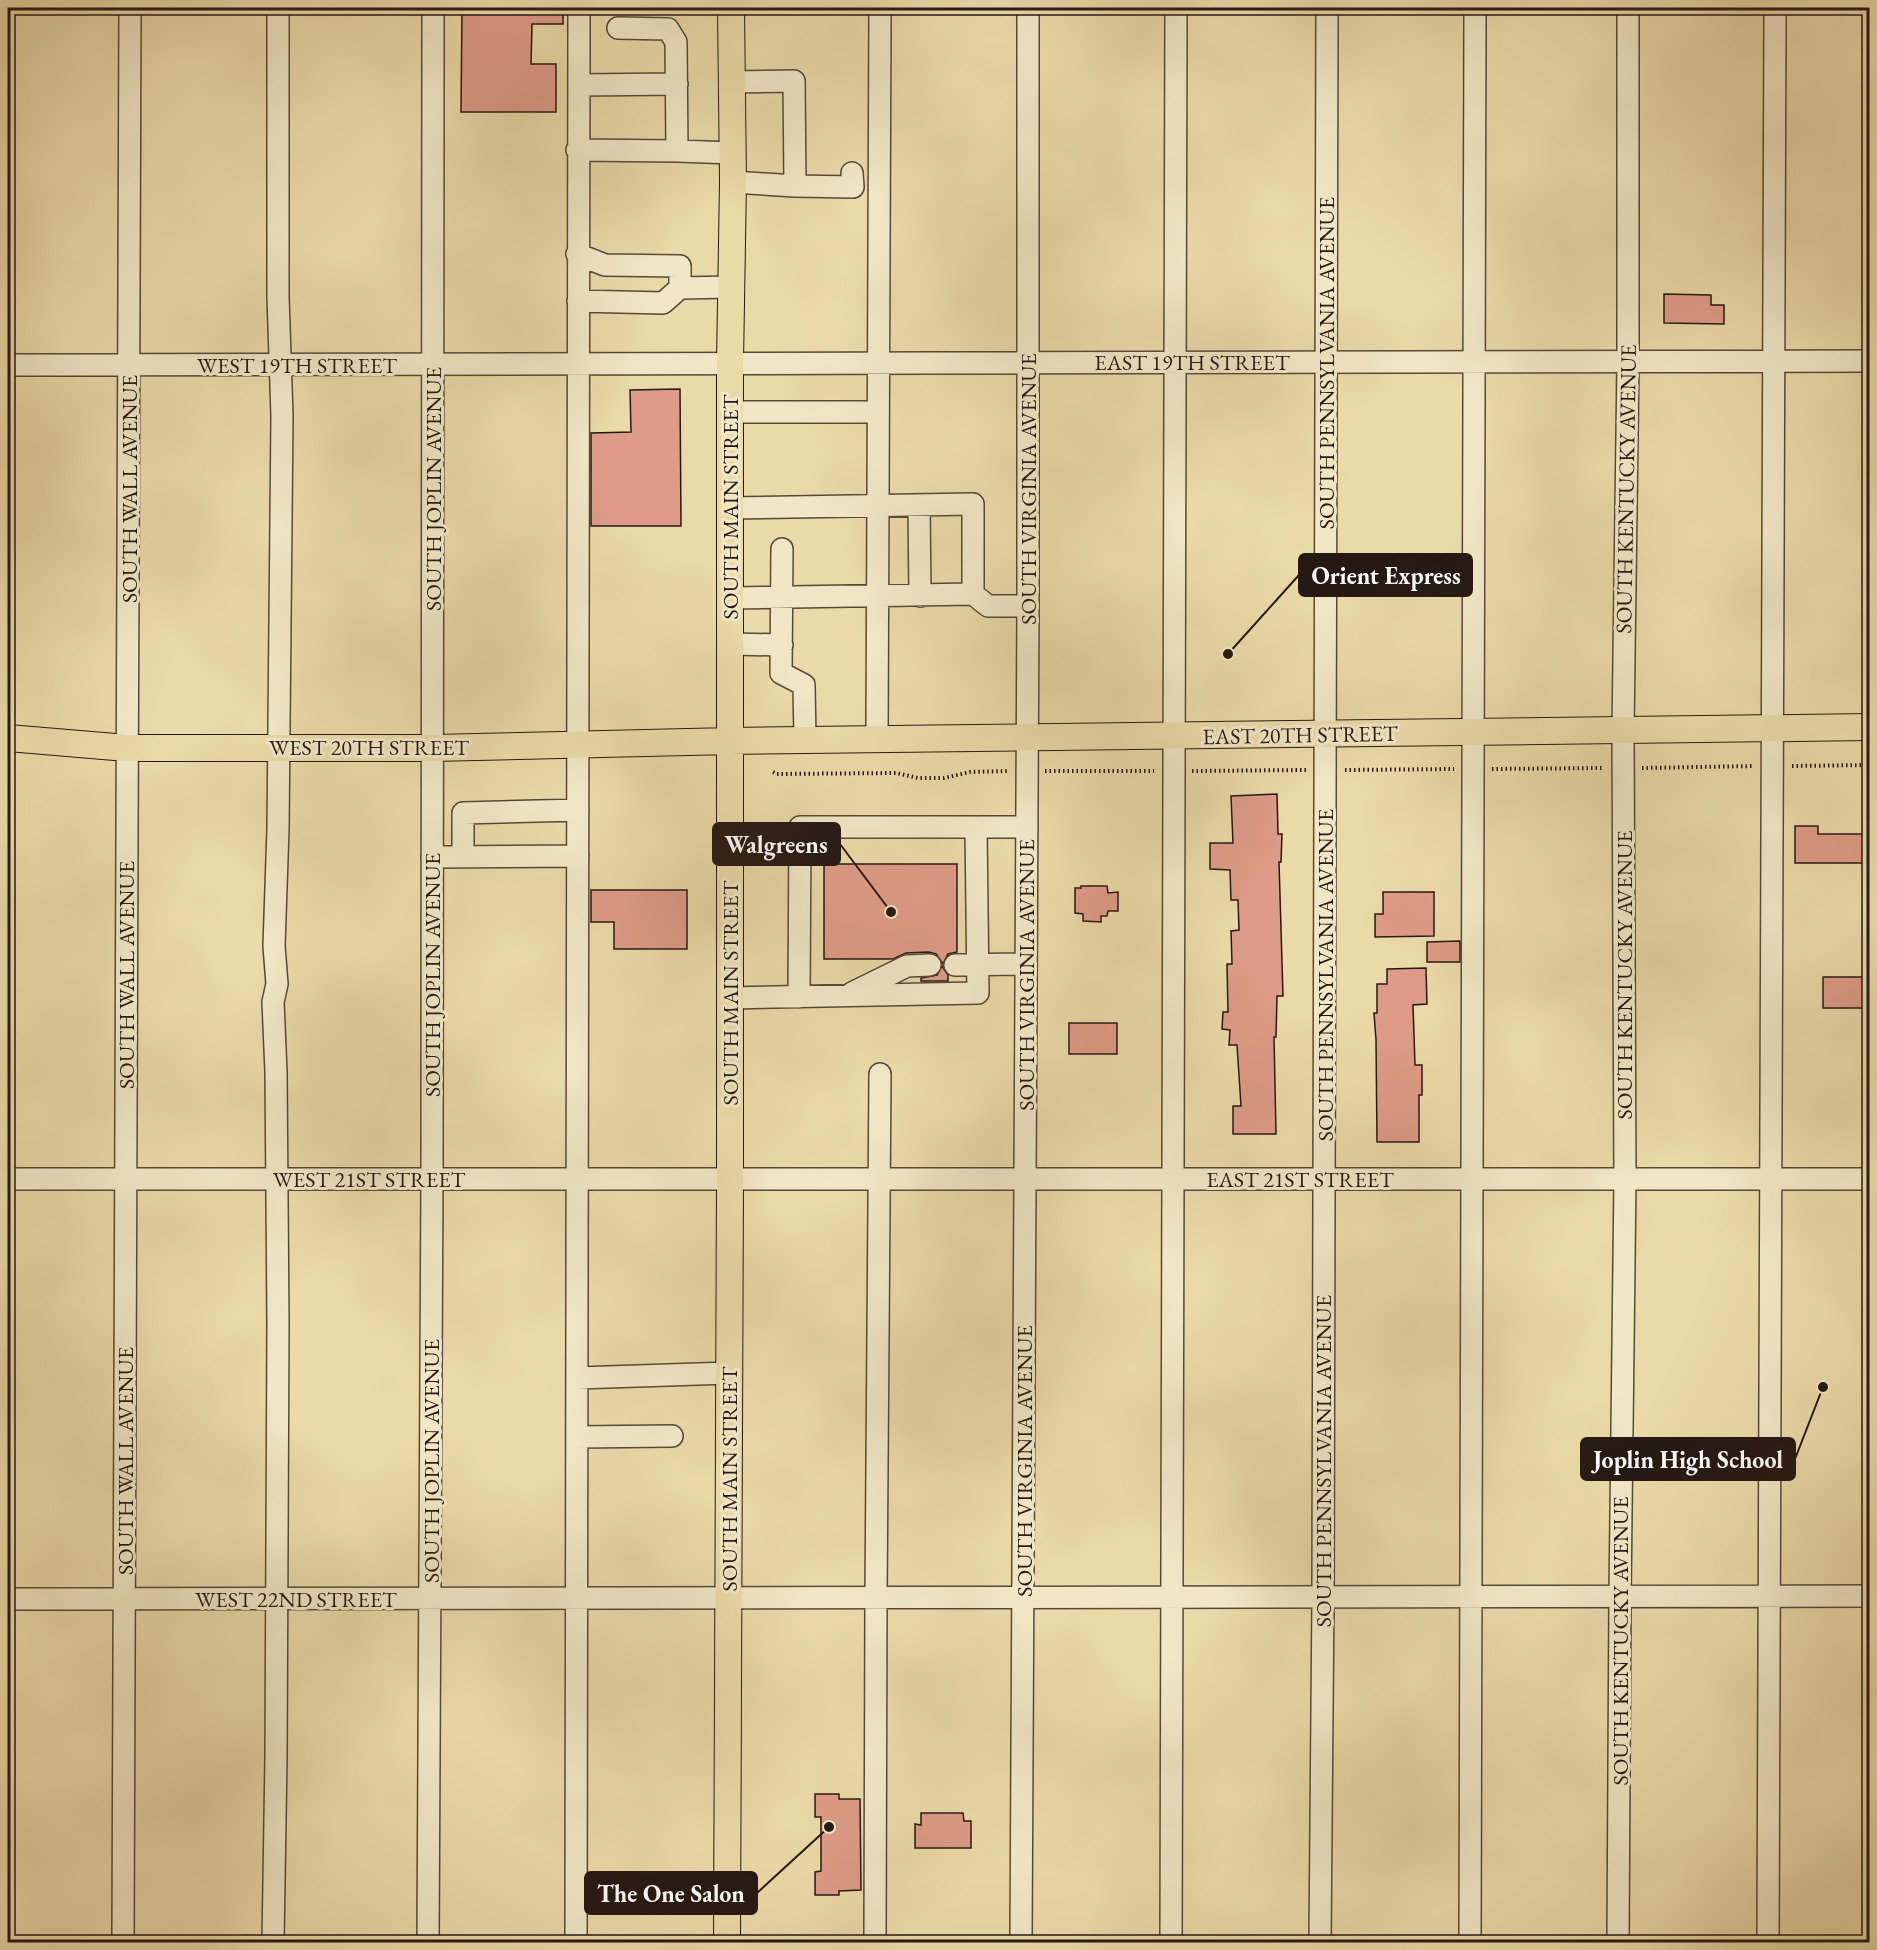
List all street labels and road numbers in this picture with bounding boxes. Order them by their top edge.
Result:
street label: SOUTH PENNSYLVANIA AVENUE [1312,197,1341,529]
street label: SOUTH KENTUCKY AVENUE [1609,344,1643,634]
street label: EAST 19TH STREET [1094,348,1290,377]
street label: WEST 19TH STREET [197,351,397,380]
street label: SOUTH VIRGINIA AVENUE [1014,353,1043,625]
street label: SOUTH JOPLIN AVENUE [419,367,448,611]
street label: SOUTH WALL AVENUE [115,375,144,603]
street label: SOUTH MAIN STREET [716,394,745,619]
street label: EAST 20TH STREET [1202,719,1398,751]
street label: WEST 20TH STREET [269,733,469,762]
street label: SOUTH PENNSYLVANIA AVENUE [1311,809,1340,1141]
street label: SOUTH KENTUCKY AVENUE [1610,830,1639,1120]
street label: SOUTH VIRGINIA AVENUE [1012,839,1041,1111]
street label: SOUTH JOPLIN AVENUE [418,853,447,1097]
street label: SOUTH WALL AVENUE [112,861,141,1089]
street label: SOUTH MAIN STREET [716,880,745,1105]
street label: WEST 21ST STREET [273,1165,466,1194]
street label: EAST 21ST STREET [1206,1165,1394,1194]
street label: SOUTH PENNSYLVANIA AVENUE [1309,1295,1338,1627]
street label: SOUTH VIRGINIA AVENUE [1010,1325,1039,1597]
street label: SOUTH JOPLIN AVENUE [417,1339,446,1583]
street label: SOUTH WALL AVENUE [111,1347,140,1575]
street label: SOUTH MAIN STREET [715,1366,744,1591]
street label: SOUTH KENTUCKY AVENUE [1606,1496,1635,1786]
street label: WEST 22ND STREET [195,1585,397,1614]

